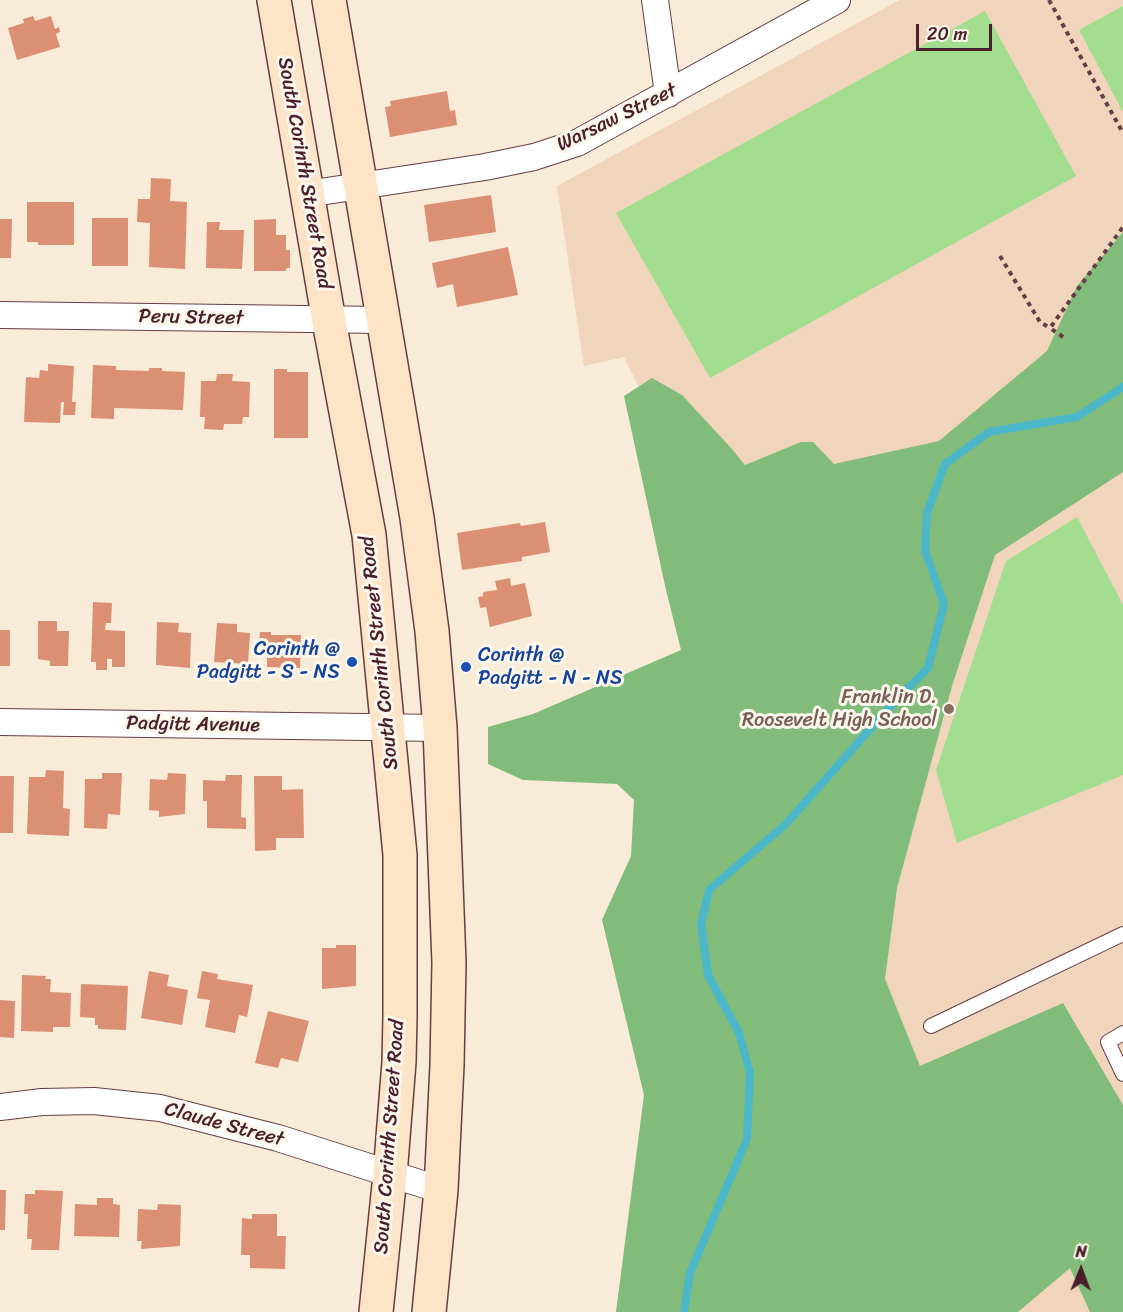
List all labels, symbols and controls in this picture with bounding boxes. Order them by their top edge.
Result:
scale bar [919,12,996,50]
text: 20 m [927,18,967,50]
street label: South Corinth Street Road [272,55,336,291]
street label: Warsaw Street [553,79,681,157]
street label: Peru Street [138,305,244,331]
street label: South Corinth Street Road [356,535,404,771]
place label: Corinth @ Padgitt - S - NS [197,638,340,685]
place label: Corinth @ Padgitt - N - NS [478,644,622,691]
marker: Corinth @ Padgitt - S - NS [345,655,359,669]
marker: Corinth @ Padgitt - N - NS [459,660,473,674]
place label: Franklin D. Roosevelt High School [742,686,937,733]
marker: Franklin D. Roosevelt High School [942,702,956,716]
street label: Padgitt Avenue [126,712,260,738]
street label: South Corinth Street Road [370,1019,410,1255]
street label: Claude Street [162,1098,286,1152]
text: N [1076,1237,1087,1266]
north arrow [1051,1240,1111,1300]

